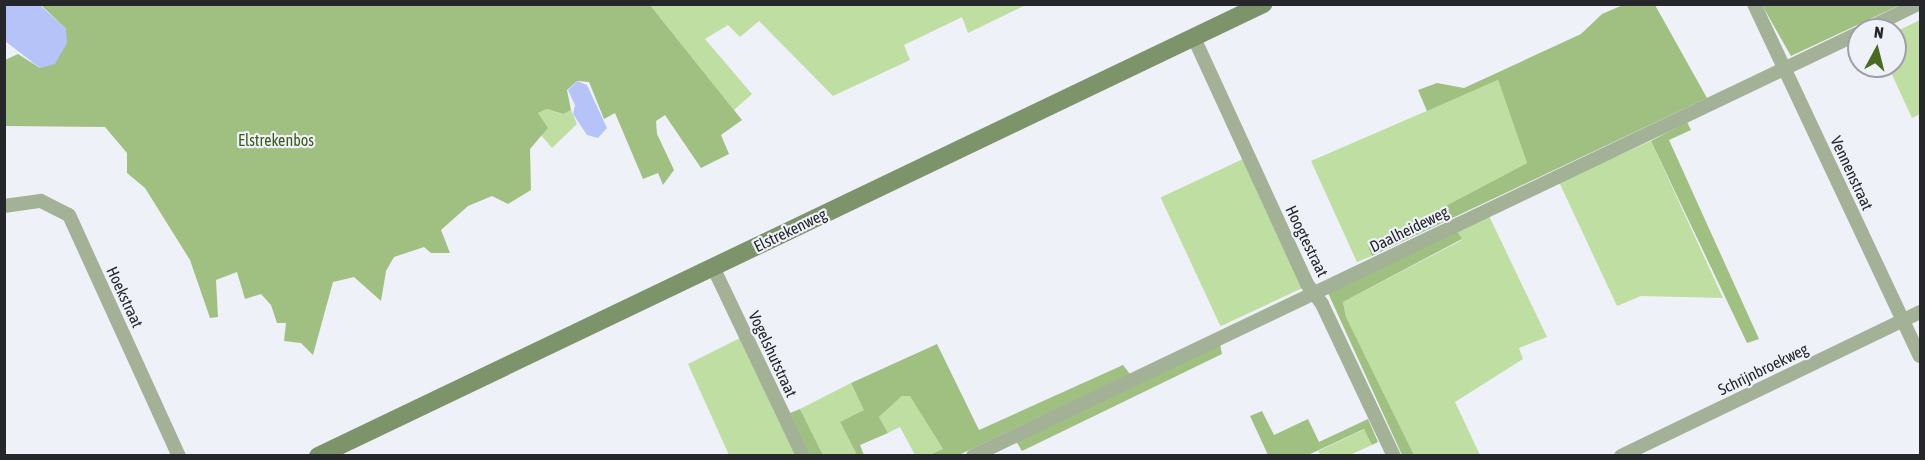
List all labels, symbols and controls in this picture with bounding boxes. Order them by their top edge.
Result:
north arrow [1847,18,1907,78]
text: N [1873,23,1885,42]
park label: Elstrekenbos [238,130,314,150]
street label: Vennenstraat [1827,133,1877,213]
street label: Hoogtestraat [1281,202,1333,280]
street label: Daalheideweg [1367,202,1451,256]
street label: Elstrekenweg [750,204,830,256]
street label: Hoekstraat [103,263,147,331]
street label: Vogelshutstraat [745,308,801,400]
street label: Schrijnbroekweg [1715,339,1811,399]

